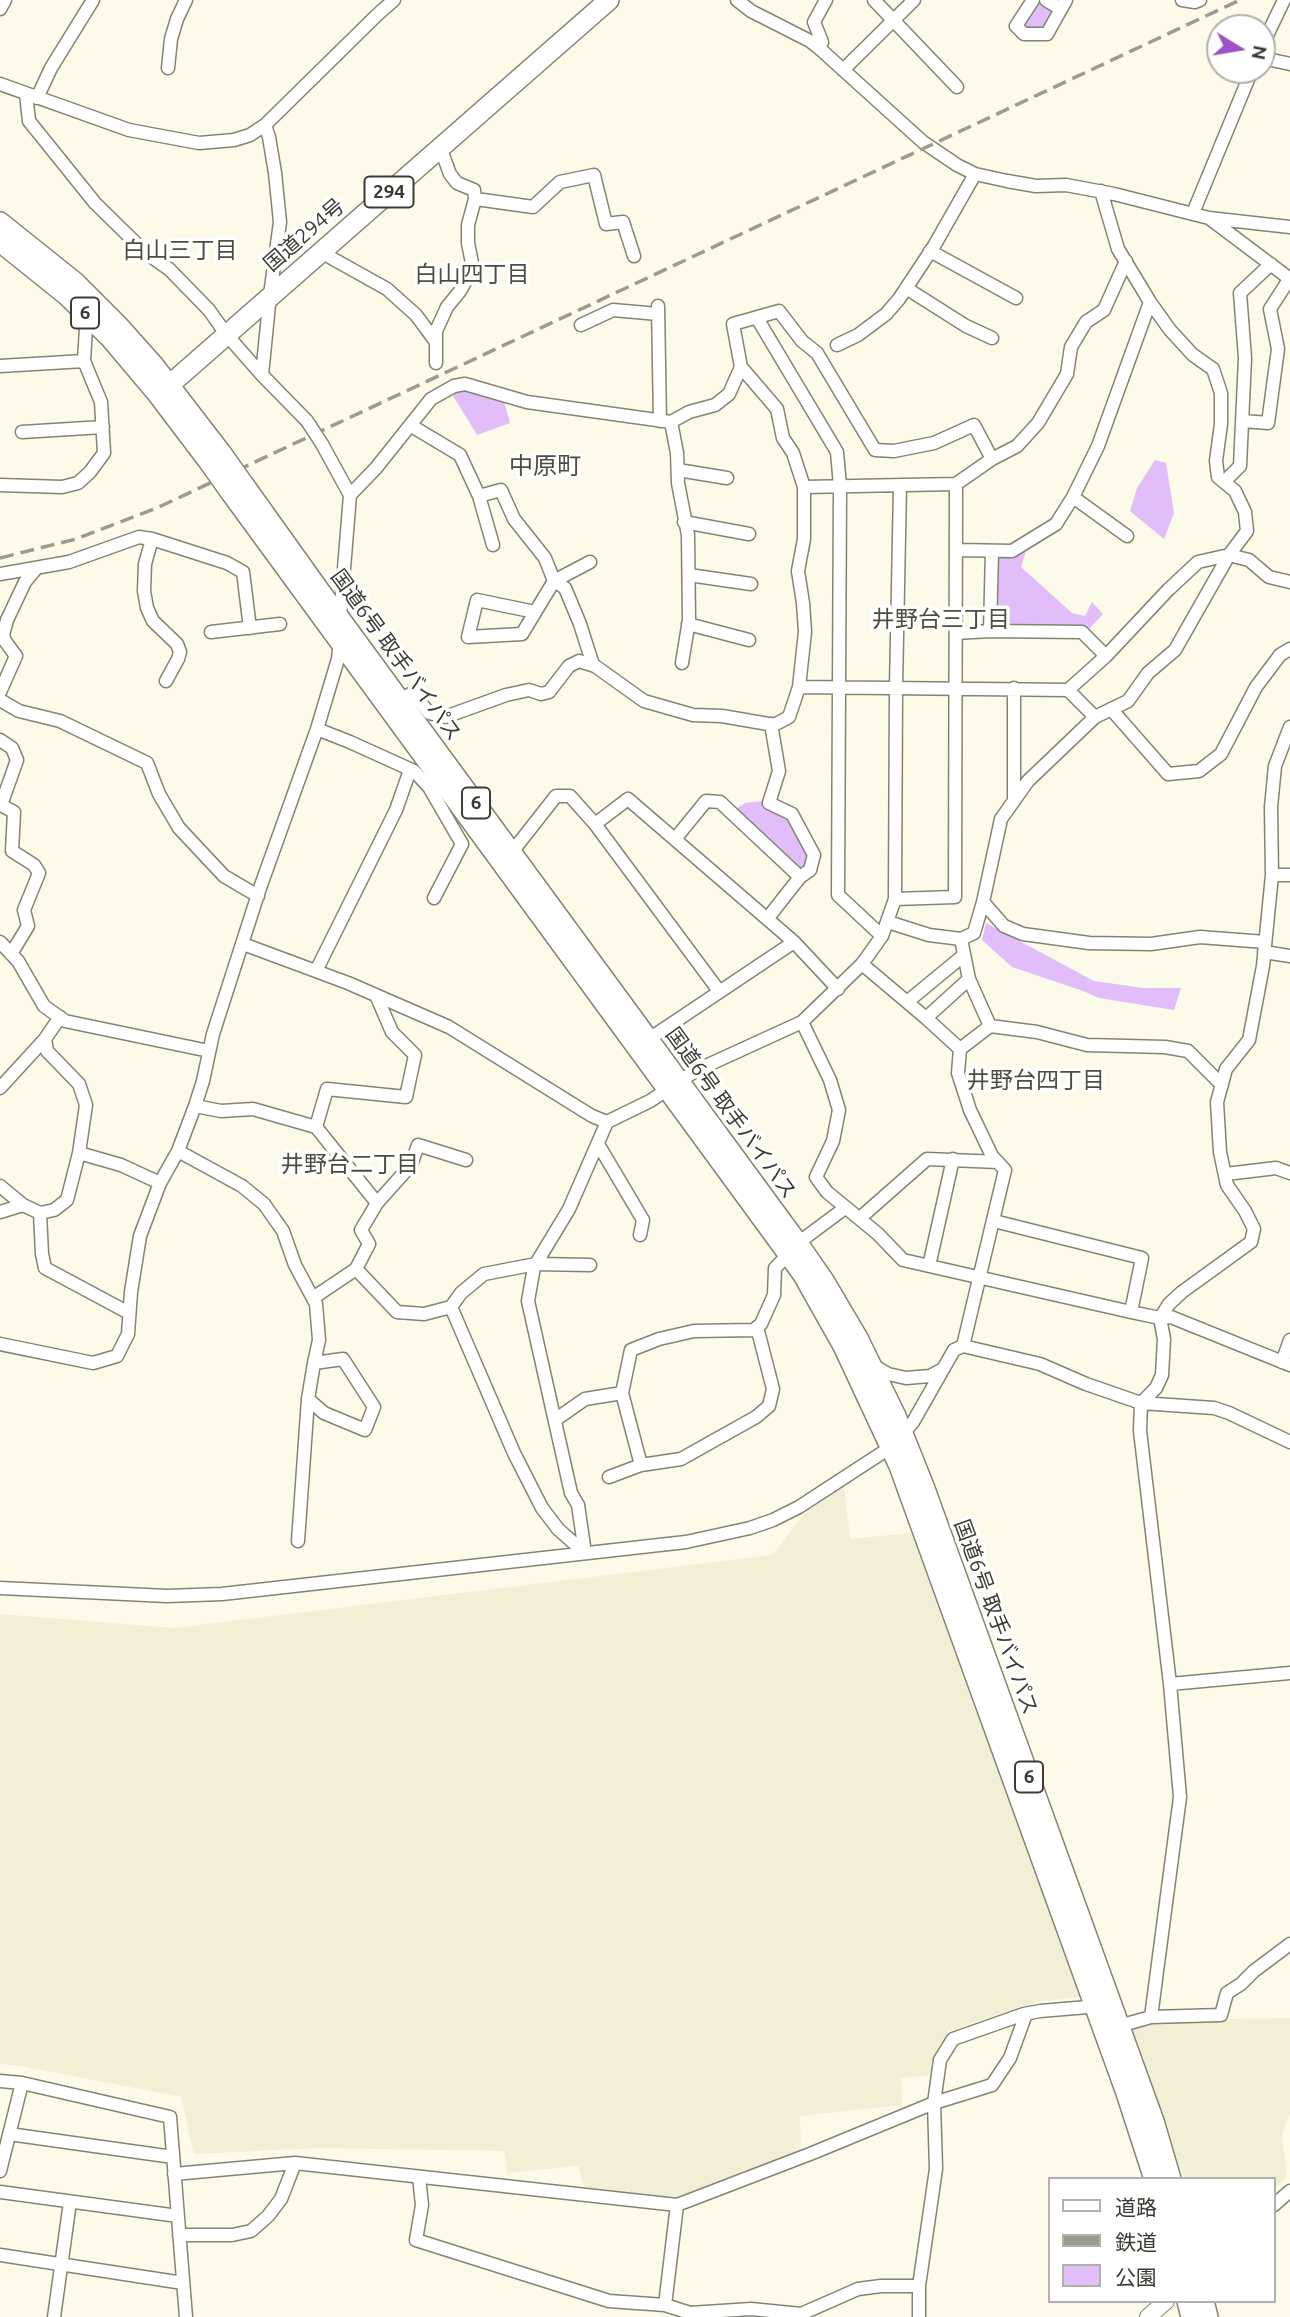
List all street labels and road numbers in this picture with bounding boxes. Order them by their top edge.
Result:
road number: 294 [364,176,414,208]
street label: 国道294号 [259,193,349,277]
road number: 6 [71,298,99,328]
street label: 国道6号 取手バイパス [325,564,467,746]
road number: 6 [462,788,490,818]
street label: 国道6号 取手バイパス [660,1022,802,1204]
street label: 国道6号 取手バイパス [949,1516,1043,1718]
road number: 6 [1015,1762,1043,1792]

